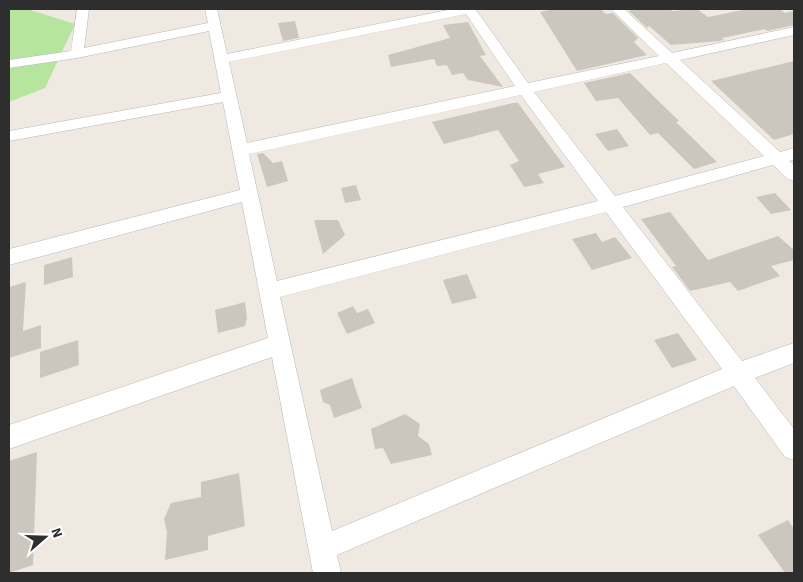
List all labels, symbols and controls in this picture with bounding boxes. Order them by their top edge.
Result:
north arrow [20,512,70,562]
text: N [45,525,67,541]

